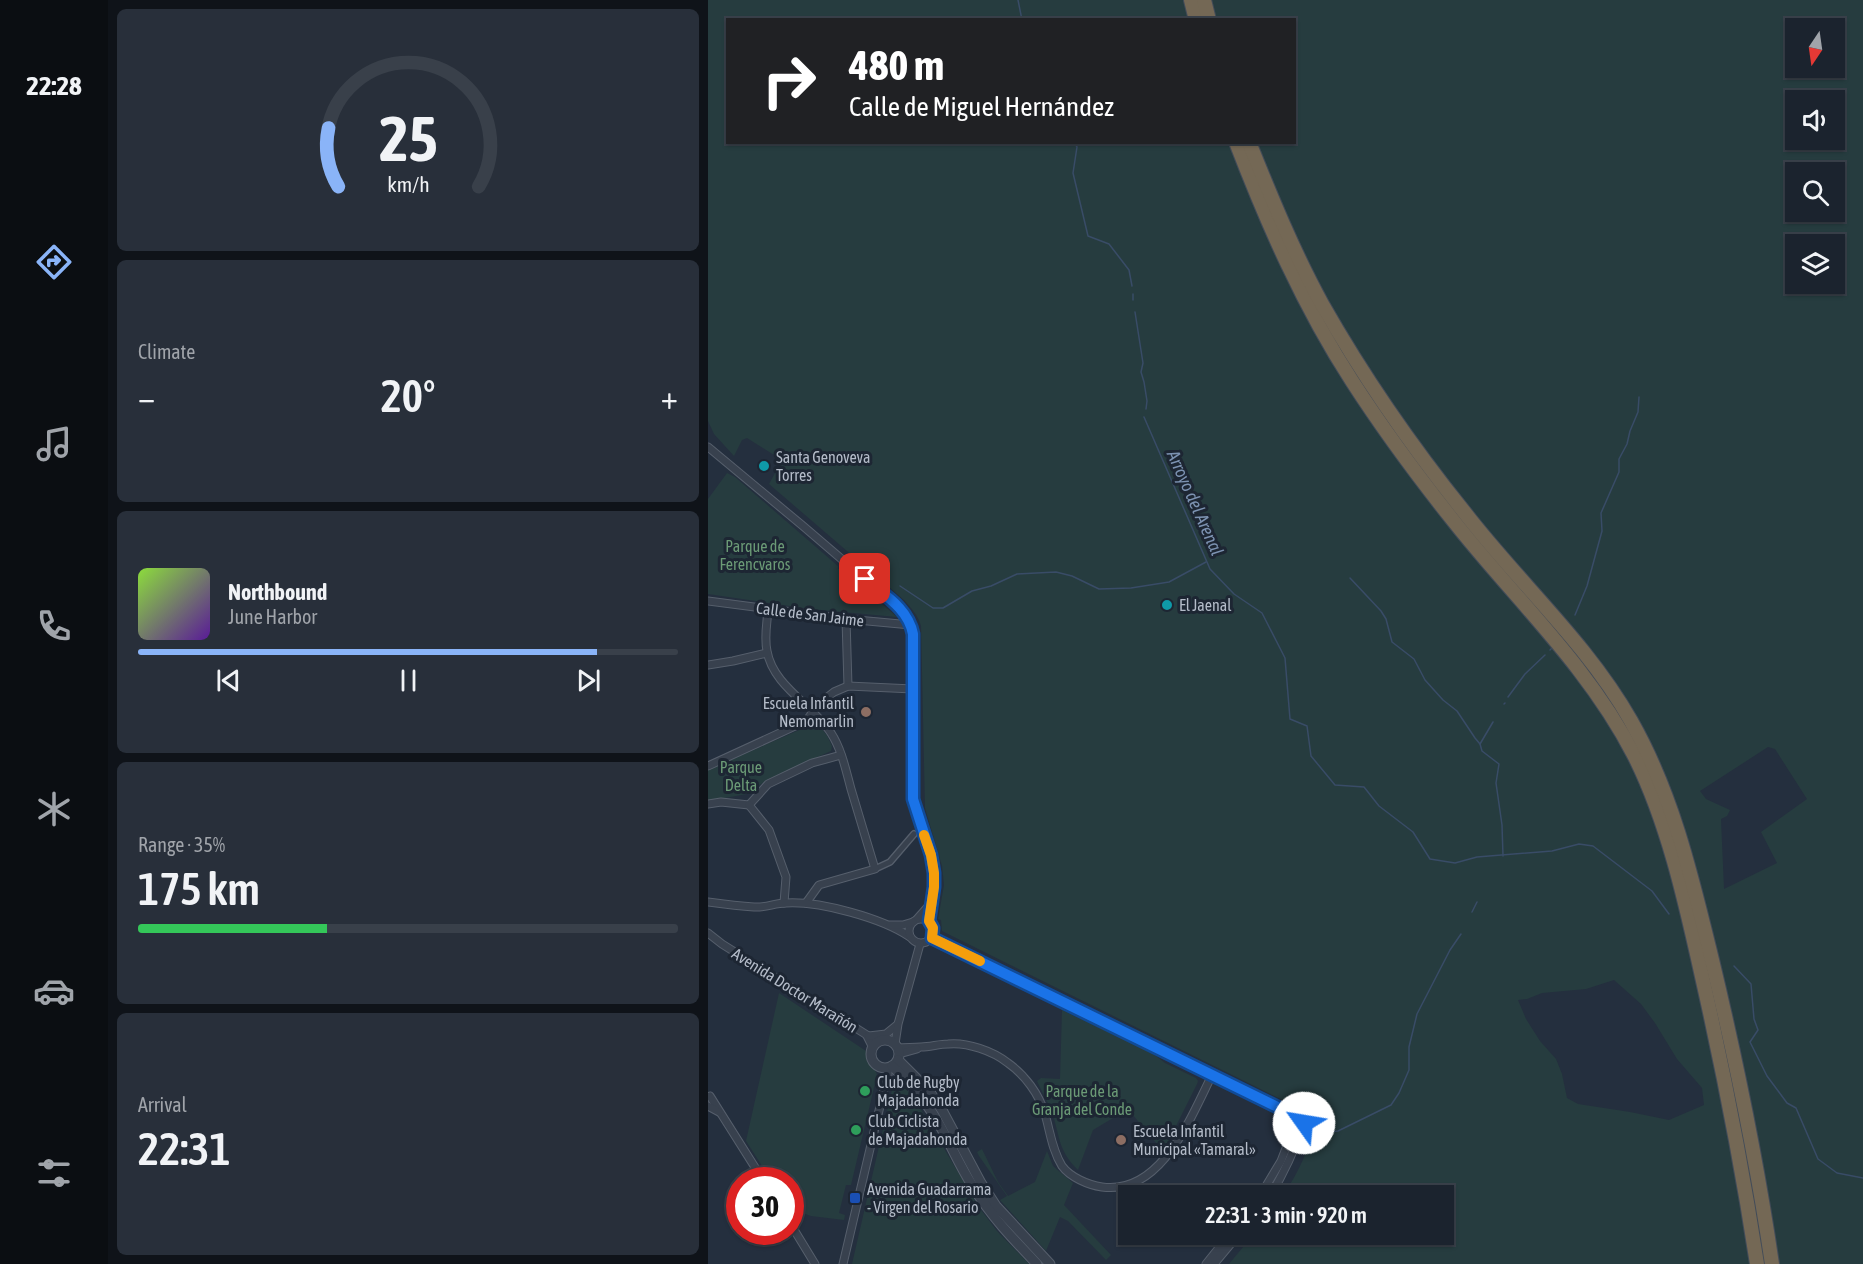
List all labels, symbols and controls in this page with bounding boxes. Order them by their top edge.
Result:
north arrow [1785,18,1845,78]
map controls [1785,18,1845,294]
text: 480 m [849,41,944,89]
icon: right [750,42,828,120]
text: 22:28 [26,70,82,101]
button: sound [1785,90,1845,150]
text: Calle de Miguel Hernández [849,91,1114,122]
text: 25 [379,103,437,174]
button: search [1785,162,1845,222]
text: km/h [387,172,429,197]
button: layers [1785,234,1845,294]
icon: directions [33,241,75,283]
text: Climate [138,340,195,363]
text: 20° [381,370,435,422]
text: − [138,378,155,416]
text: + [661,378,678,416]
icon: music [33,423,75,465]
water label: Arroyo del Arenal [1162,446,1228,559]
place label: Santa Genoveva Torres [776,448,870,484]
marker: Santa Genoveva Torres [757,459,771,473]
park label: Parque de Ferencvaros [720,537,791,573]
pin [839,553,890,604]
icon: arrive [848,562,881,595]
text: Northbound [228,579,327,605]
place label: El Jaenal [1179,596,1232,614]
street label: Calle de San Jaime [755,598,865,630]
marker: El Jaenal [1160,598,1174,612]
icon: phone [33,605,75,647]
text: June Harbor [228,605,317,628]
icon: previous [212,664,245,697]
icon: pause [392,664,425,697]
icon: next [572,664,605,697]
place label: Escuela Infantil Nemomarlin [763,694,855,730]
marker: Escuela Infantil Nemomarlin [859,705,873,719]
park label: Parque Delta [720,758,762,794]
icon: climate [33,788,75,830]
text: Range · 35% [138,833,225,856]
text: 175 km [138,863,260,915]
street label: Avenida Doctor Marañón [729,944,861,1036]
icon: car [33,970,75,1012]
place label: Club de Rugby Majadahonda [877,1073,960,1110]
park label: Parque de la Granja del Conde [1032,1082,1132,1119]
marker: Club de Rugby Majadahonda [858,1084,872,1098]
position arrow [1272,1091,1336,1155]
text: Arrival [138,1093,187,1116]
place label: Club Ciclista de Majadahonda [868,1112,967,1149]
place label: Escuela Infantil Municipal «Tamaral» [1133,1122,1256,1159]
text: 22:31 [138,1123,231,1175]
marker: Club Ciclista de Majadahonda [849,1123,863,1137]
marker: Escuela Infantil Municipal «Tamaral» [1114,1133,1128,1147]
icon: filters [33,1152,75,1194]
speed limit sign: 30 [726,1167,804,1245]
place label: Avenida Guadarrama - Virgen del Rosario [867,1180,991,1217]
marker: Avenida Guadarrama - Virgen del Rosario [848,1191,862,1205]
text: 22:31 · 3 min · 920 m [1205,1202,1367,1228]

